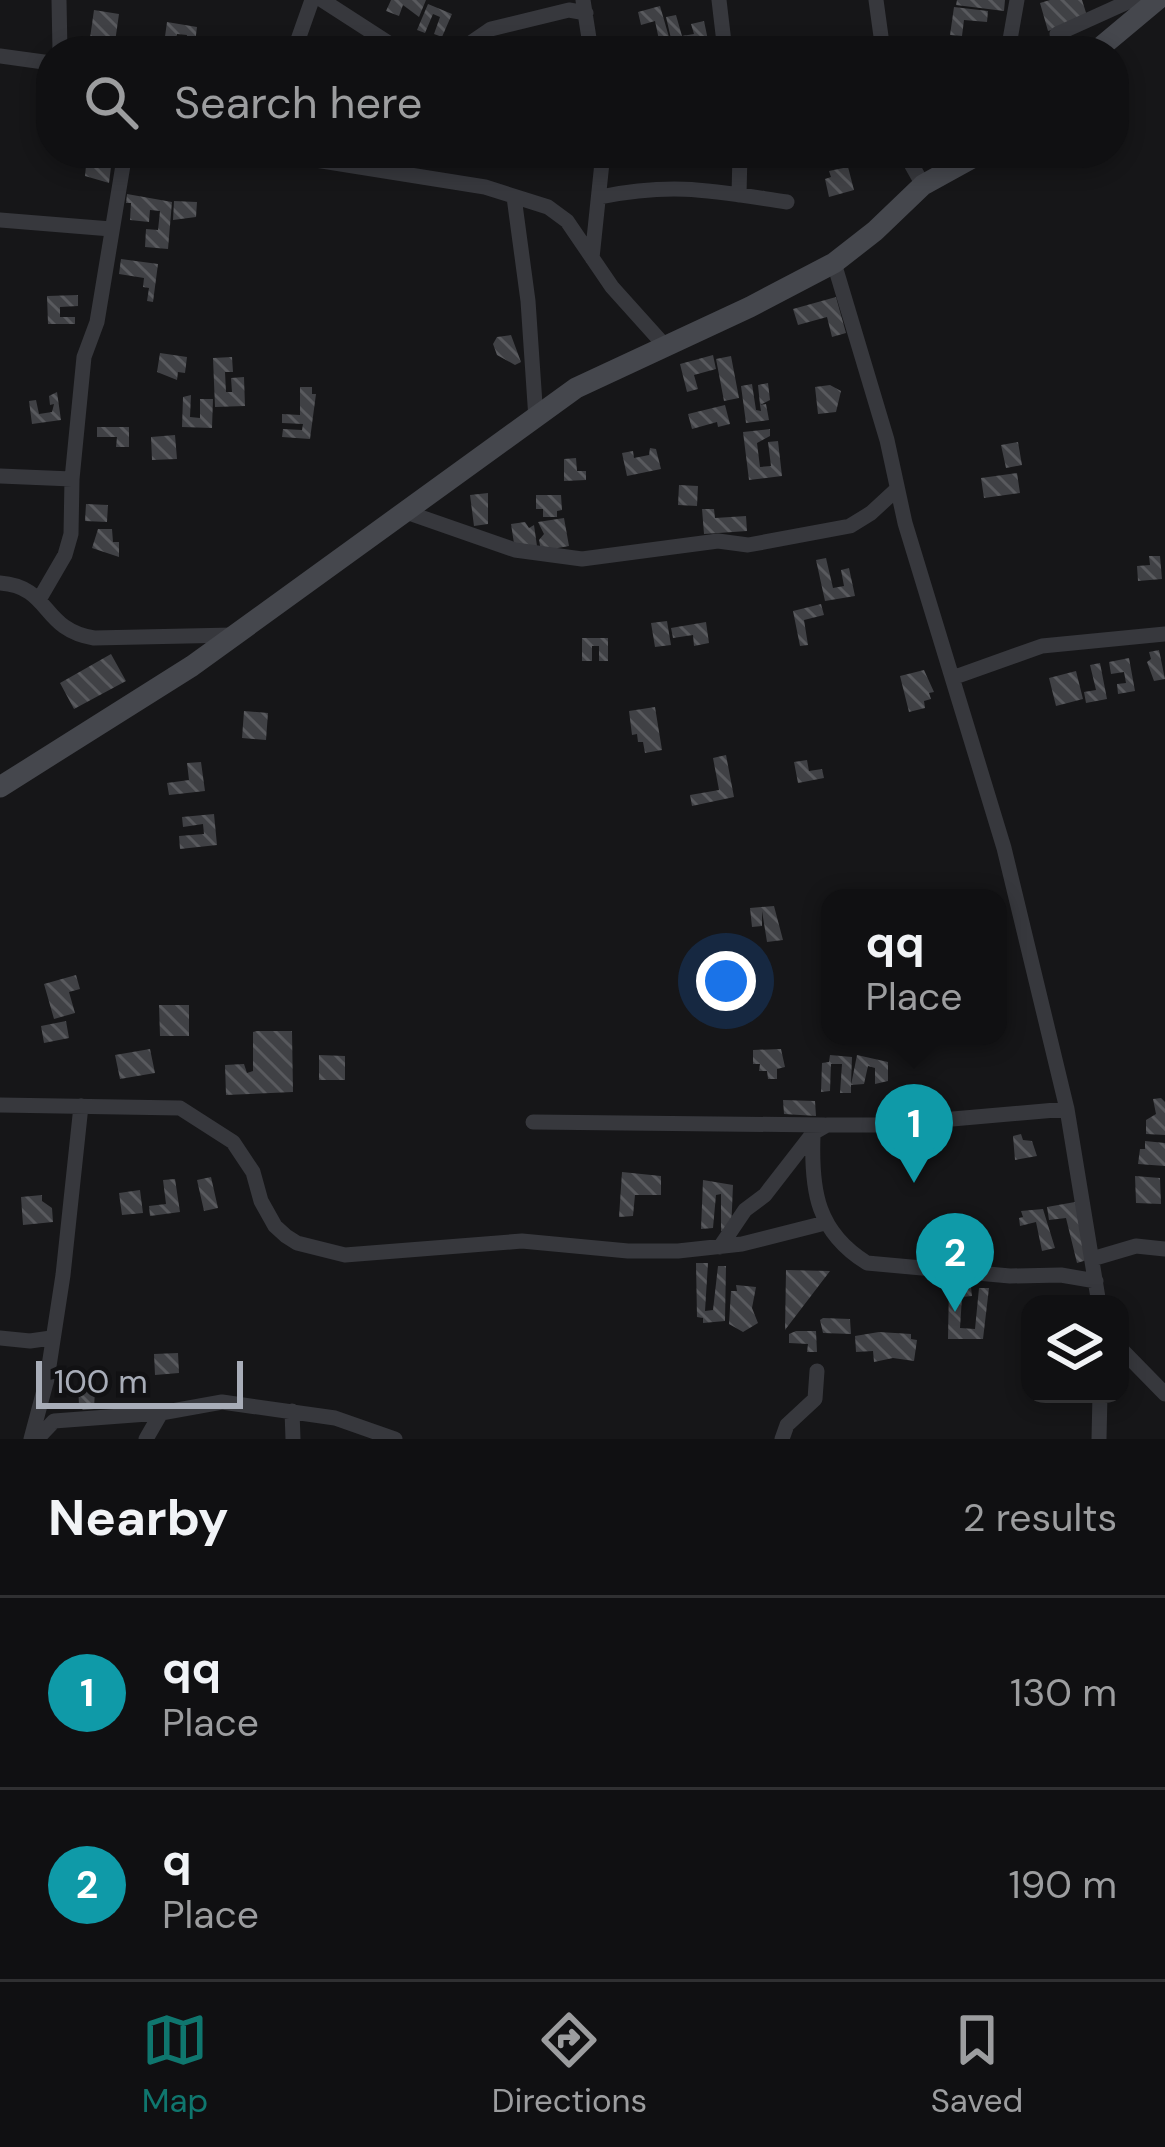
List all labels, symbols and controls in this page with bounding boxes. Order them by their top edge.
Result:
search box [36,36,1129,168]
icon: search [78,69,144,135]
text: Search here [174,73,422,132]
popup [821,889,1007,1045]
text: qq [866,912,924,971]
your location [696,951,756,1011]
text: Place [866,971,963,1022]
pin: 1 [875,1084,953,1183]
pin: 2 [916,1213,994,1312]
map controls [1021,1295,1129,1403]
button: layers [1021,1295,1129,1403]
scale bar [36,1355,243,1408]
text: 100 m [54,1360,148,1403]
text: Nearby [48,1484,229,1551]
text: 2 results [963,1492,1117,1543]
text: qq [162,1638,221,1697]
text: 1 [80,1667,94,1718]
text: 130 m [1010,1667,1117,1718]
text: Place [162,1697,259,1748]
text: q [162,1830,191,1889]
text: 2 [76,1859,98,1910]
text: 190 m [1009,1859,1117,1910]
text: Place [162,1889,259,1940]
tab: Map [142,2007,208,2122]
tab: Directions [492,2007,647,2122]
tab: Saved [931,2007,1023,2122]

